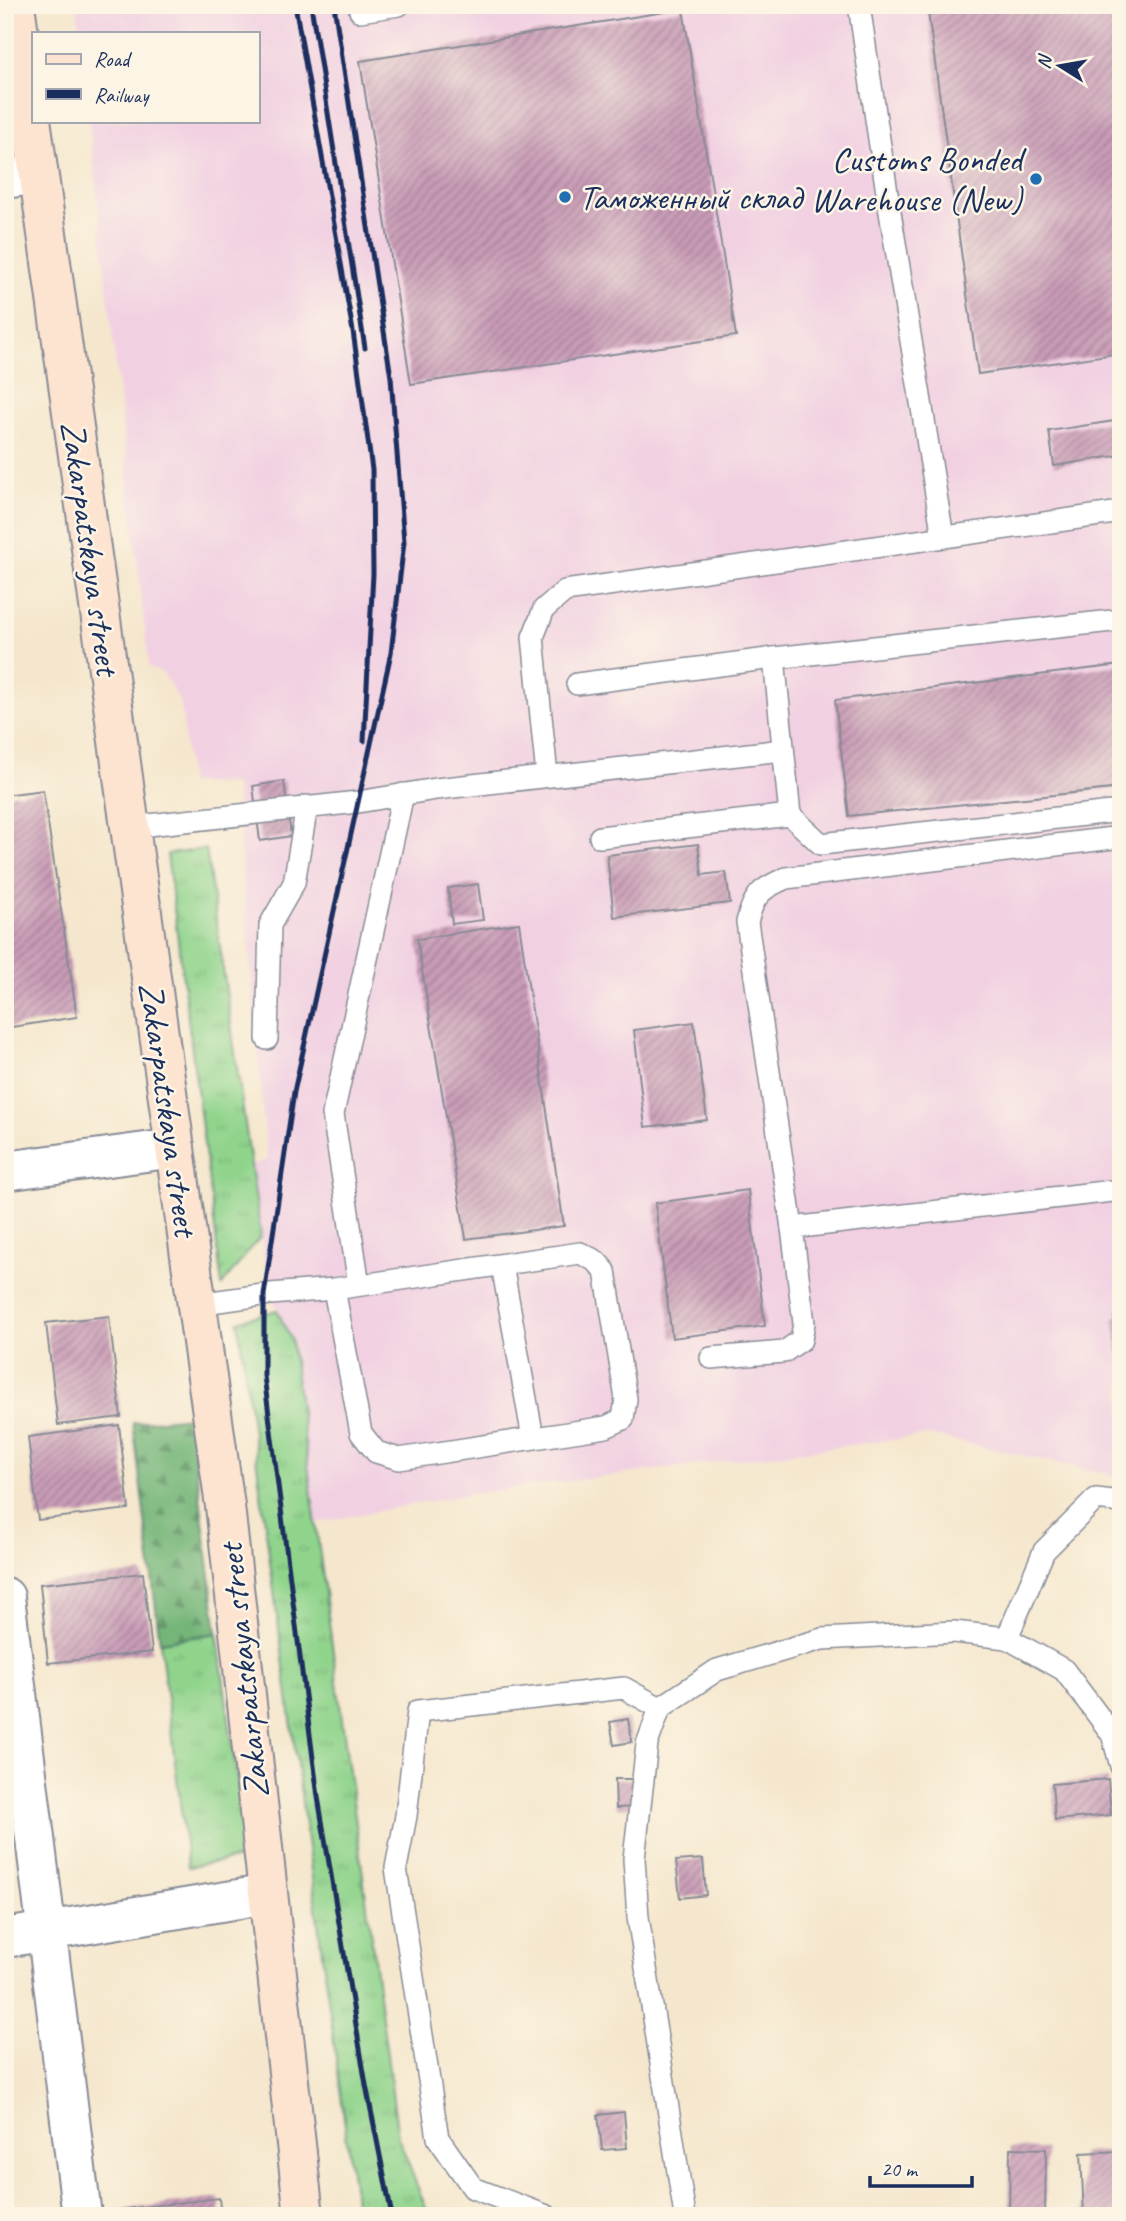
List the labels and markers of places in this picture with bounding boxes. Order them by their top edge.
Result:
place label: Customs Bonded Warehouse (New) [811,137,1027,222]
marker: Customs Bonded Warehouse (New) [1028,171,1044,187]
place label: Таможенный склад [579,175,805,220]
marker: Таможенный склад [557,189,573,205]

